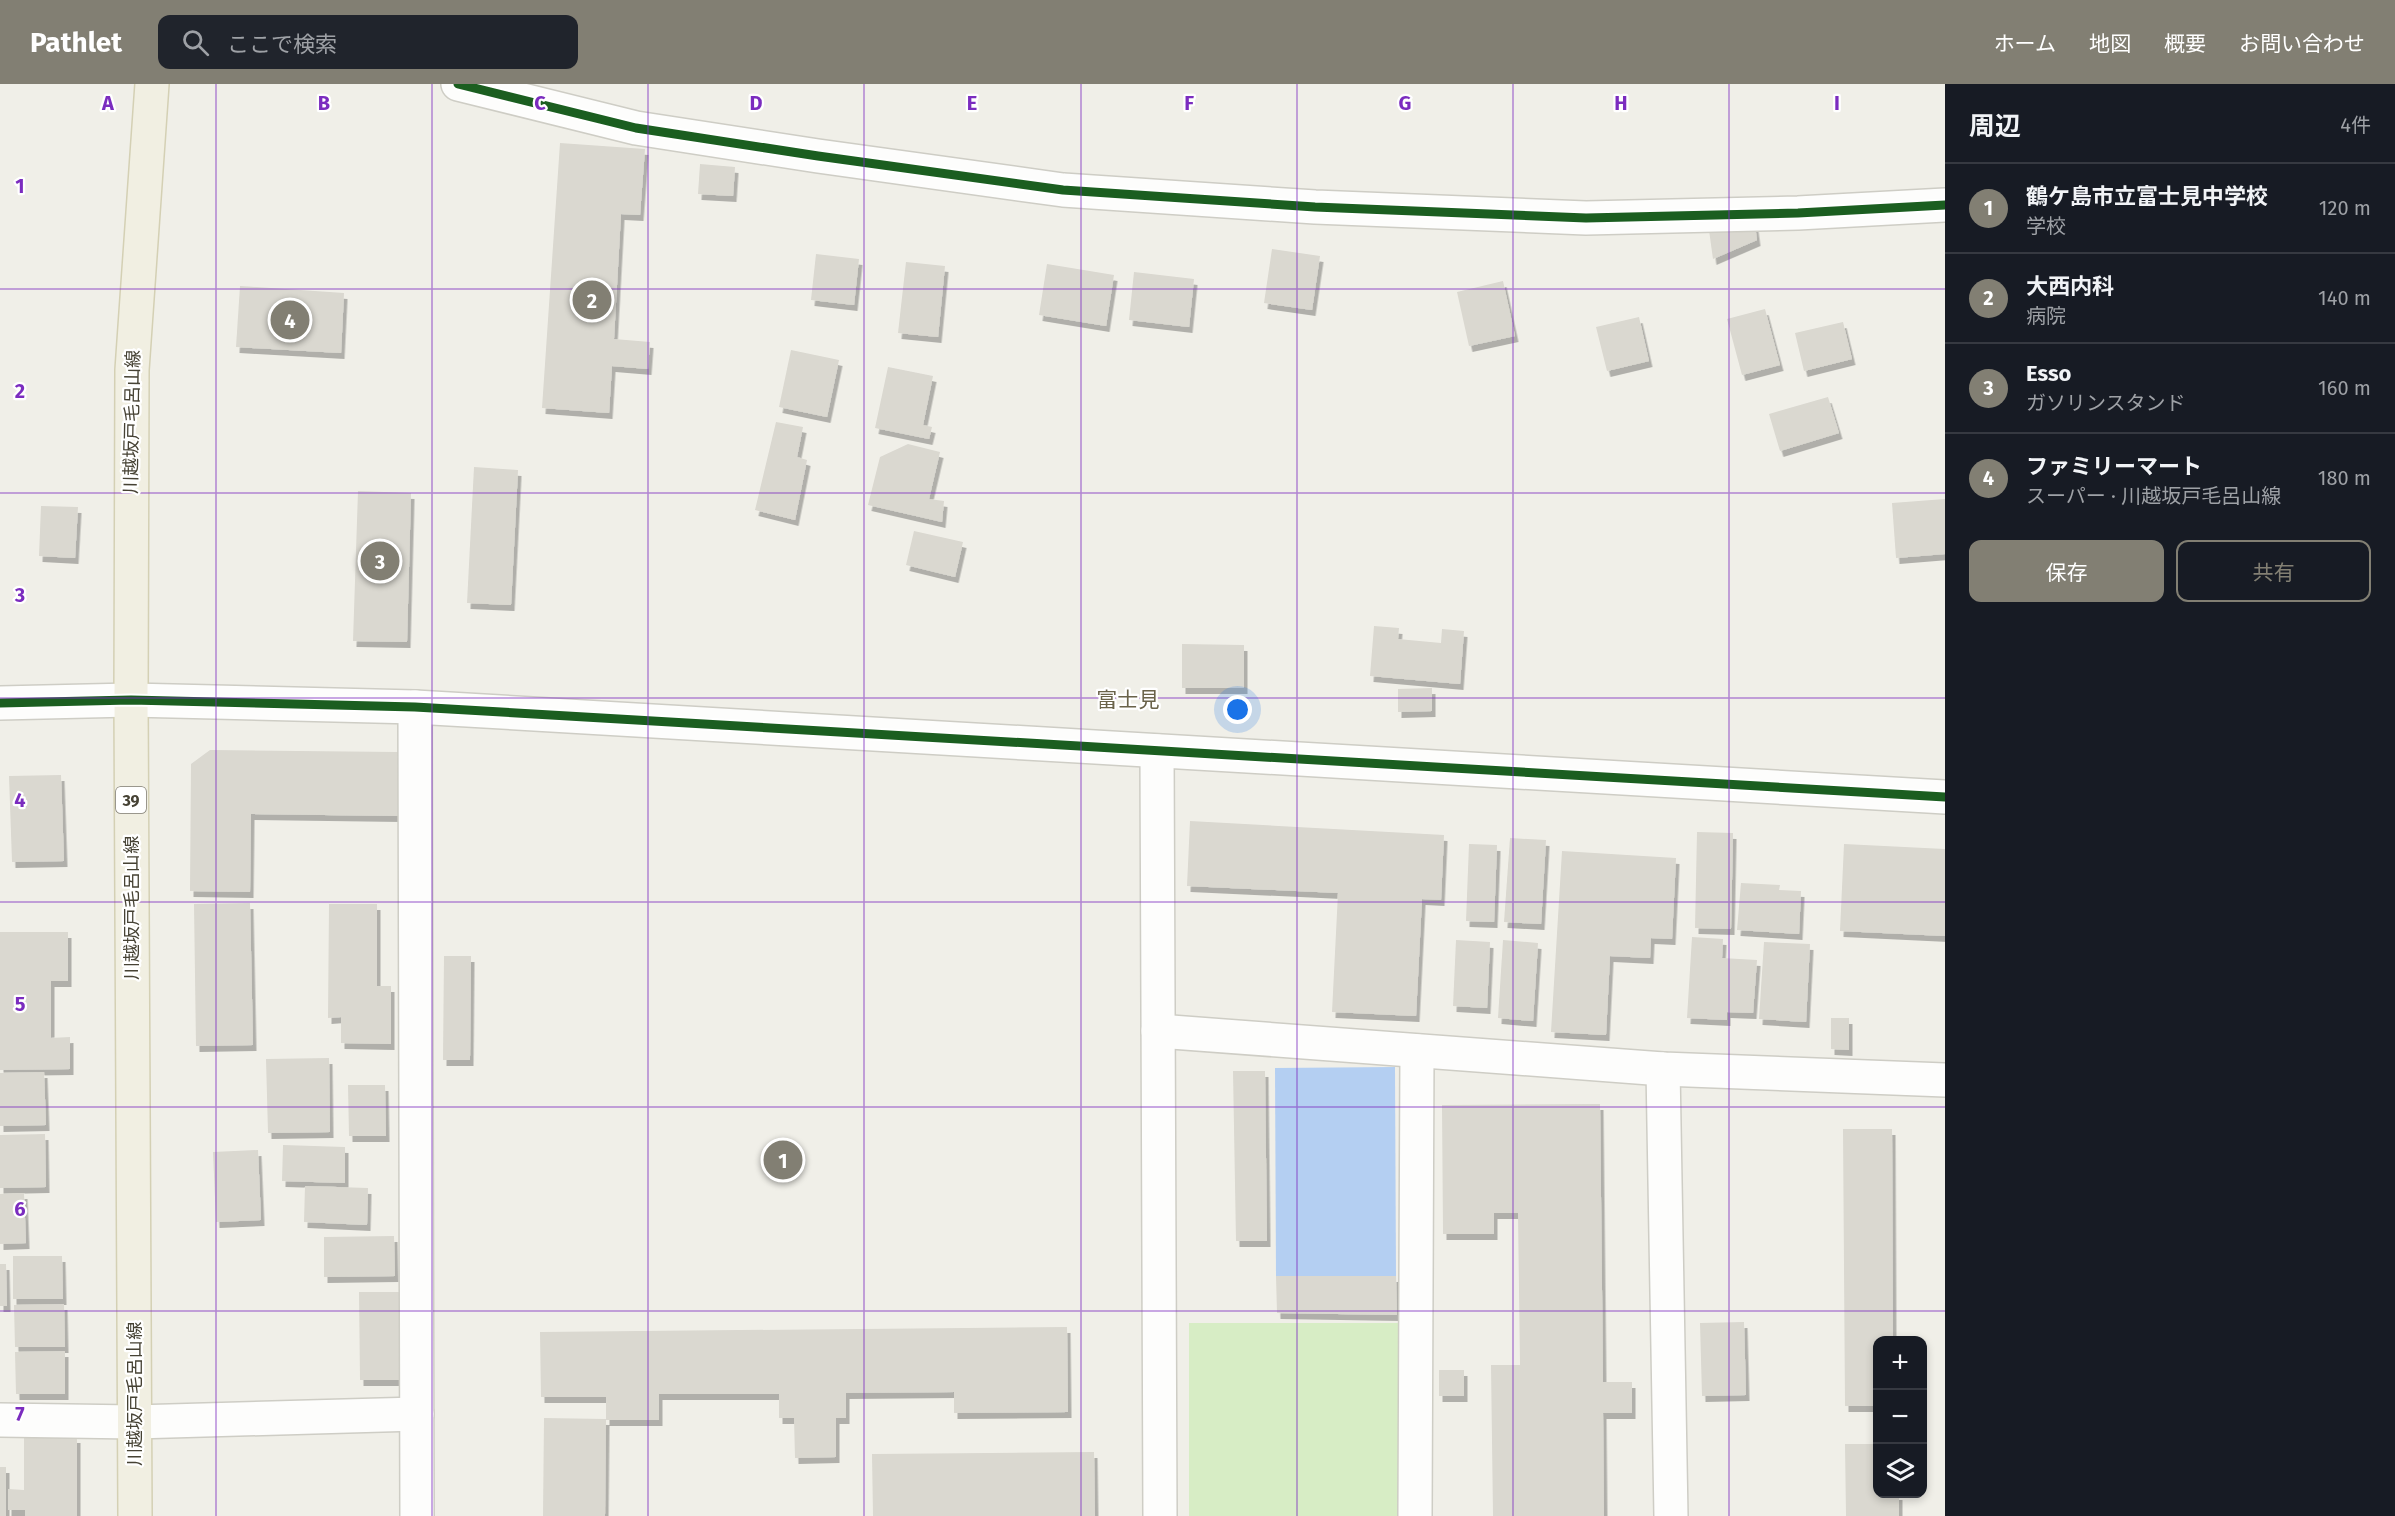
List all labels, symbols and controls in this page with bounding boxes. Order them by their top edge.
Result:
search box [158,15,578,69]
text: Pathlet [30,26,122,59]
icon: search [179,26,212,59]
text: ここで検索 [227,31,337,58]
text: ホーム [1994,31,2056,57]
text: 地図 [2089,31,2131,57]
text: 概要 [2164,31,2206,57]
text: お問い合わせ [2239,31,2365,57]
text: A [101,91,115,115]
text: B [318,91,330,115]
text: C [534,91,546,115]
text: D [749,91,763,115]
text: E [967,91,977,115]
text: F [1184,91,1194,115]
text: G [1399,91,1411,115]
text: H [1614,91,1628,115]
text: I [1834,91,1840,115]
text: 周辺 [1969,111,2021,142]
text: 4件 [2340,113,2371,137]
text: 1 [15,174,25,198]
text: 鶴ケ島市立富士見中学校 [2026,183,2268,210]
text: 1 [1984,196,1993,220]
text: 120 m [2319,196,2371,220]
text: 学校 [2026,214,2066,238]
text: 大西内科 [2026,273,2114,300]
pin: 2 [572,278,612,322]
text: 2 [1983,286,1994,310]
text: 140 m [2318,286,2371,310]
pin: 4 [270,298,310,342]
text: 病院 [2026,304,2066,328]
street label: 川越坂戸毛呂山線 [120,350,144,494]
text: Esso [2026,360,2071,387]
text: 3 [1983,376,1994,400]
text: 160 m [2318,376,2371,400]
text: 2 [15,379,25,403]
text: ガソリンスタンド [2026,391,2186,415]
text: ファミリーマート [2026,453,2202,480]
text: 4 [1983,466,1994,490]
text: 180 m [2318,466,2371,490]
text: スーパー · 川越坂戸毛呂山線 [2026,484,2281,508]
pin: 3 [360,538,400,584]
button: 保存 [1969,540,2164,602]
button: 共有 [2176,540,2371,602]
text: 3 [14,583,25,607]
district label: 富士見 [1097,687,1160,713]
your location [1223,695,1252,724]
road number: 39 [116,787,146,813]
text: 4 [14,788,26,812]
street label: 川越坂戸毛呂山線 [121,836,143,980]
text: 5 [15,992,26,1016]
pin: 1 [764,1138,802,1182]
text: 6 [14,1197,26,1221]
street label: 川越坂戸毛呂山線 [124,1322,146,1466]
map controls [1873,1336,1927,1498]
button: + [1873,1336,1927,1390]
button: − [1873,1390,1927,1444]
text: 7 [15,1402,25,1426]
button: layers [1873,1444,1927,1498]

